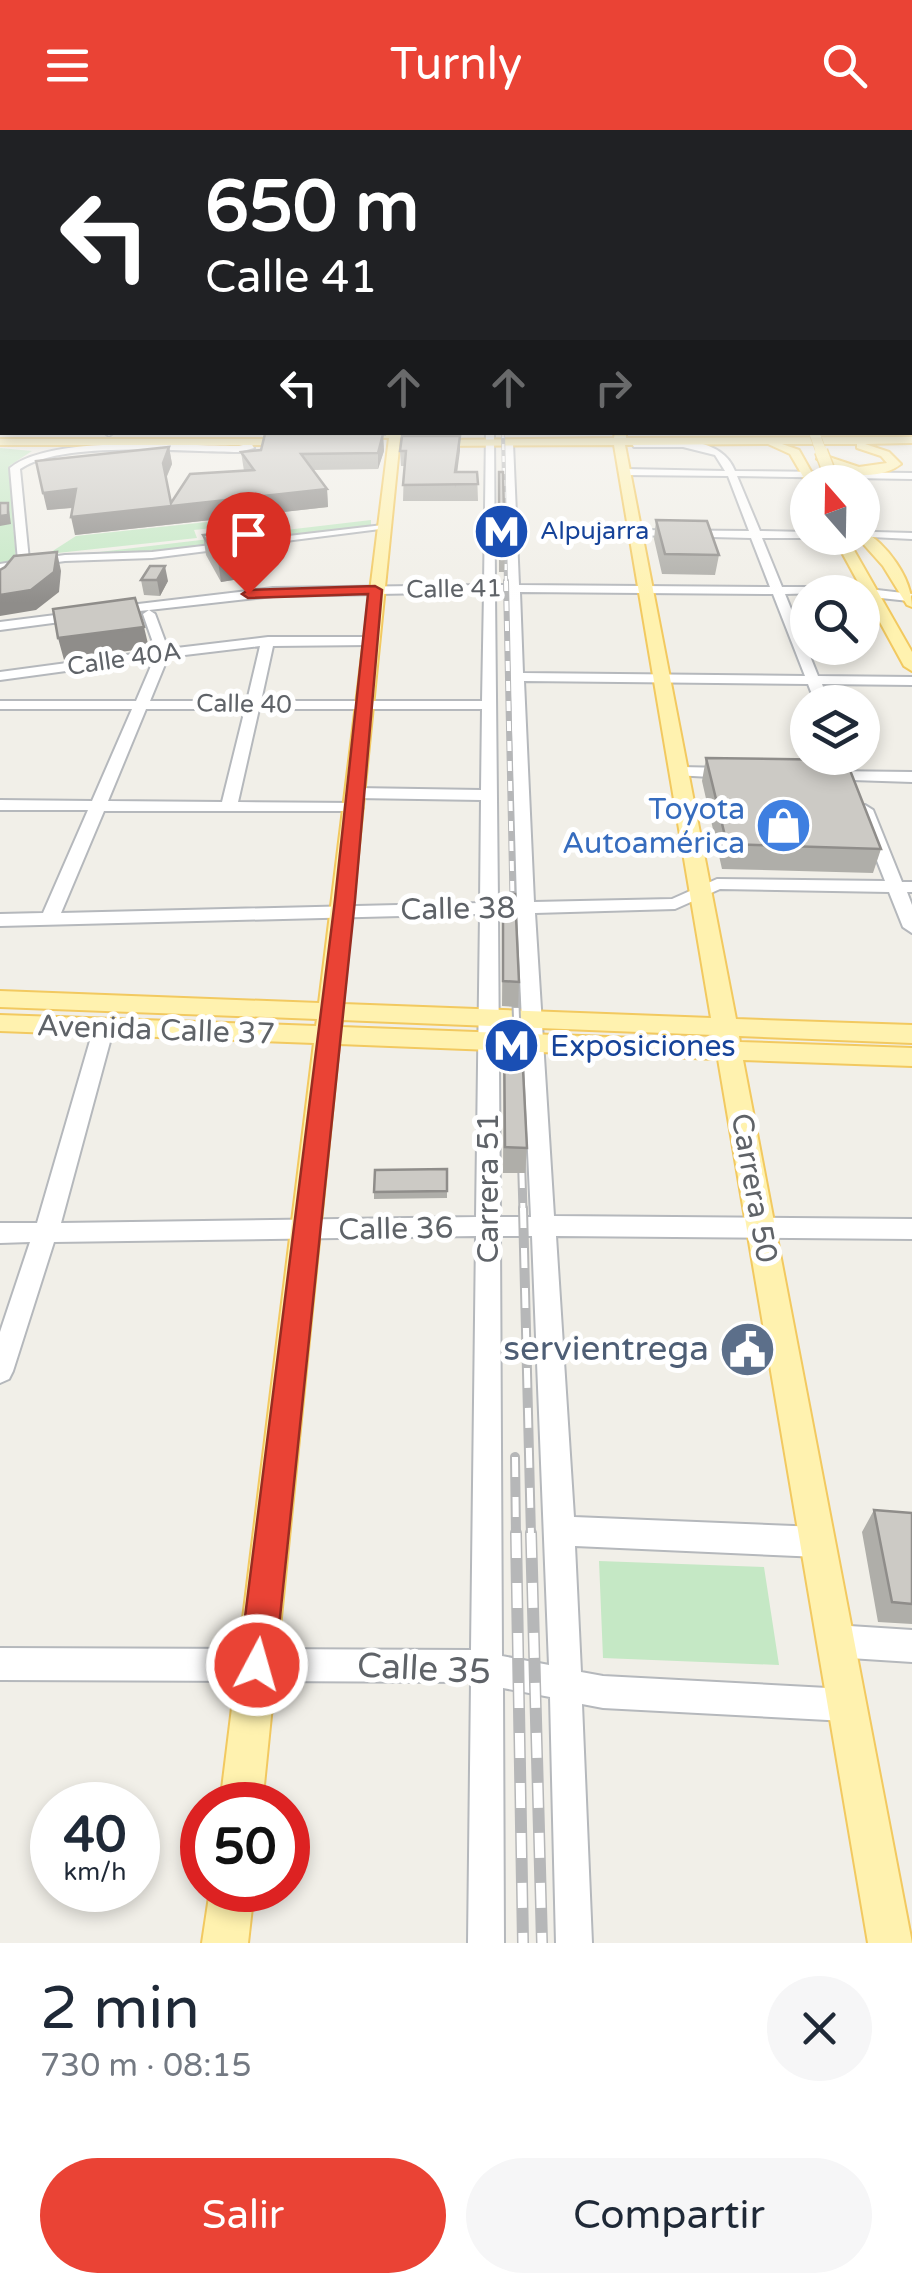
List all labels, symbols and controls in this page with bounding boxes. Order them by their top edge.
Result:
icon: menu [40,38,95,93]
text: Turnly [390,38,522,92]
icon: search [817,38,872,93]
text: 650 m [205,166,419,250]
icon: left [40,170,170,300]
text: Calle 41 [205,251,378,305]
icon: left [271,360,326,415]
icon: ahead [376,360,431,415]
icon: ahead [481,360,536,415]
icon: right [586,360,641,415]
north arrow [790,465,880,555]
map controls [790,465,880,775]
pin [206,492,291,595]
metro station icon: Alpujarra [471,501,531,561]
icon: arrive [221,507,276,562]
place label: Alpujarra [540,516,649,546]
street label: Calle 41 [406,573,502,605]
button: search [790,575,880,665]
street label: Calle 40A [65,636,183,682]
button: layers [790,685,880,775]
street label: Calle 40 [196,688,292,720]
place label: Toyota Autoamérica [562,791,745,862]
shop icon: Toyota Autoamérica [754,796,814,856]
street label: Calle 38 [400,889,516,929]
street label: Avenida Calle 37 [36,1007,276,1053]
metro station icon: Exposiciones [481,1016,541,1076]
place label: Exposiciones [550,1028,736,1065]
street label: Carrera 50 [723,1110,785,1266]
street label: Carrera 51 [470,1112,507,1264]
street label: Calle 36 [338,1209,454,1249]
public building icon: servientrega [718,1319,778,1379]
place label: servientrega [503,1328,709,1370]
position arrow [205,1613,309,1717]
street label: Calle 35 [356,1645,492,1693]
speed limit sign: 50 [180,1782,310,1912]
text: 40 [64,1805,126,1865]
text: km/h [64,1857,126,1887]
text: 2 min [40,1973,200,2045]
button: close [767,1976,872,2081]
text: 730 m · 08:15 [40,2047,252,2085]
button: Salir [40,2158,446,2273]
button: Compartir [466,2158,872,2273]

